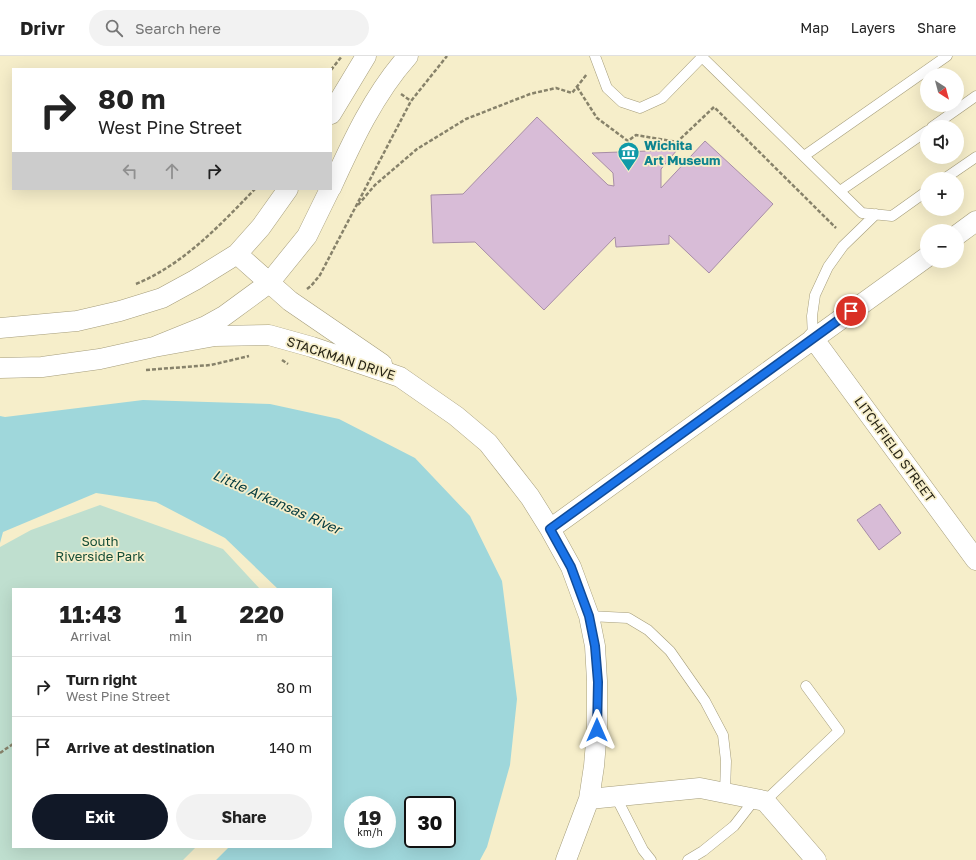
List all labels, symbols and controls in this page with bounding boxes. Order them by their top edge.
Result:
search box [89,10,369,46]
text: Drivr [20,16,65,39]
icon: search [103,17,125,39]
text: Search here [135,19,221,37]
text: Map [800,19,829,36]
text: Layers [851,19,895,36]
text: Share [917,19,956,36]
north arrow [920,68,964,112]
map controls [920,68,964,268]
text: 80 m [98,82,166,115]
icon: right [32,84,84,136]
text: West Pine Street [98,116,242,138]
button: sound [920,120,964,164]
place label: Wichita Art Museum [644,137,720,168]
museum icon: Wichita Art Museum [615,139,641,172]
icon: left [119,160,141,182]
icon: ahead [161,160,183,182]
icon: right [203,160,225,182]
button: + [920,172,964,216]
button: − [920,224,964,268]
pin [834,294,868,328]
icon: arrive [840,300,862,322]
street label: STACKMAN DRIVE [285,333,397,383]
street label: LITCHFIELD STREET [851,393,939,505]
water label: Little Arkansas River [210,466,346,539]
park label: South Riverside Park [55,533,145,564]
text: 11:43 [60,599,122,628]
text: 1 [174,599,187,628]
text: 220 [240,599,284,628]
text: Arrival [70,628,111,644]
text: min [169,628,192,644]
text: m [256,628,268,644]
text: Turn right [66,670,137,688]
icon: right [32,676,54,698]
text: 80 m [277,678,312,696]
text: West Pine Street [66,688,170,704]
position arrow [576,709,618,751]
icon: arrive [32,736,54,758]
text: Arrive at destination [66,738,215,756]
text: 140 m [269,738,312,756]
button: Exit [32,794,168,840]
button: Share [176,794,312,840]
speed limit sign: 30 [404,796,456,848]
text: 19 [358,805,381,829]
text: km/h [357,826,383,838]

